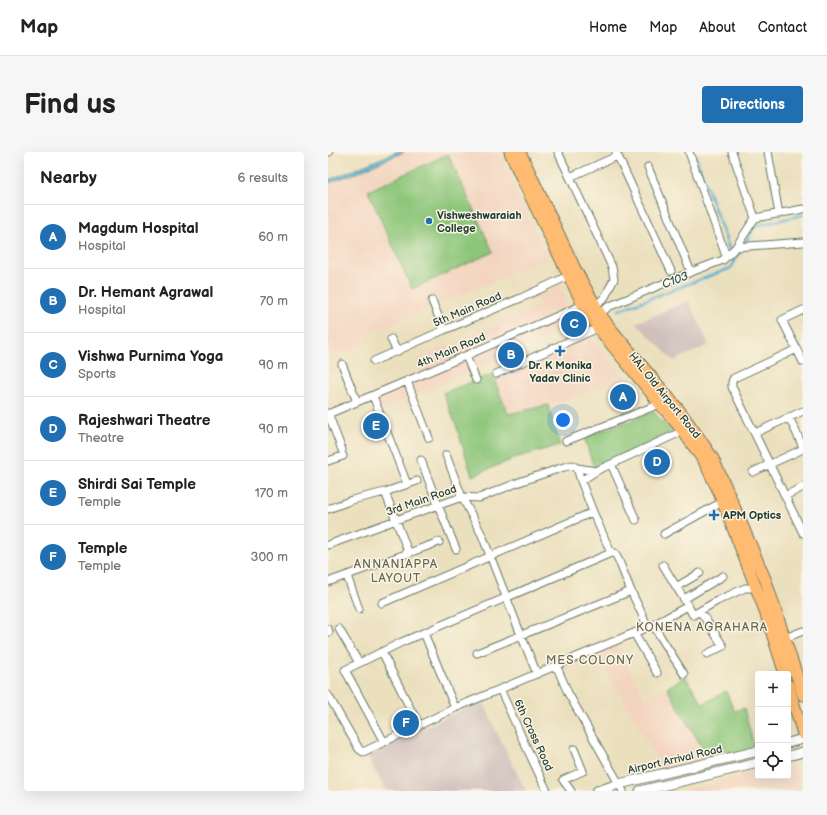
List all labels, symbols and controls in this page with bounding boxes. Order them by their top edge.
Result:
text: Map [20,16,58,39]
text: Home [589,19,627,36]
text: Map [649,19,677,36]
text: About [699,19,736,36]
text: Contact [758,19,807,36]
button: Directions [702,86,803,123]
text: Find us [24,88,116,121]
text: Nearby [40,168,97,188]
text: 6 results [238,170,288,186]
place label: Vishweshwaraiah College [437,209,521,235]
marker: Vishweshwaraiah College [424,216,434,226]
text: Magdum Hospital [78,219,199,238]
text: A [49,229,57,245]
text: 60 m [258,229,288,245]
text: Hospital [78,238,126,254]
water label: C103 [660,268,691,292]
text: Dr. Hemant Agrawal [78,283,213,302]
street label: 5th Main Road [431,289,503,330]
text: B [48,293,58,309]
text: 70 m [260,293,288,309]
text: Hospital [78,302,126,318]
pin: C [561,309,587,339]
street label: 4th Main Road [415,330,487,371]
pin: B [498,340,524,370]
marker: Dr. K Monika Yadav Clinic [554,345,566,357]
text: Vishwa Purnima Yoga [78,347,223,366]
street label: HAL Old Airport Road [626,350,703,441]
text: C [48,357,58,373]
text: 90 m [259,357,288,373]
place label: Dr. K Monika Yadav Clinic [528,359,592,385]
text: Sports [78,366,116,382]
pin: A [610,382,636,412]
your location [553,410,573,430]
text: Rajeshwari Theatre [78,411,210,430]
pin: E [363,411,389,441]
text: D [48,421,58,437]
text: 90 m [259,421,288,437]
text: Theatre [78,430,124,446]
pin: D [644,447,670,477]
text: Shirdi Sai Temple [78,475,196,494]
street label: 3rd Main Road [384,482,458,519]
text: E [49,485,57,501]
text: 170 m [255,485,288,501]
text: Temple [78,494,121,510]
marker: APM Optics [708,509,720,521]
place label: APM Optics [722,509,782,522]
text: Temple [78,539,127,558]
text: F [49,549,57,565]
text: 300 m [250,549,288,565]
district label: ANNANIAPPA LAYOUT [354,557,438,586]
text: Temple [78,558,121,574]
district label: KONENA AGRAHARA [636,620,768,635]
district label: MES COLONY [546,653,634,668]
map controls [755,671,791,779]
button: + [755,671,791,707]
street label: 6th Cross Road [511,697,556,773]
button: − [755,707,791,743]
pin: F [393,708,419,738]
street label: Airport Arrival Road [627,742,724,777]
button: locate [755,743,791,779]

